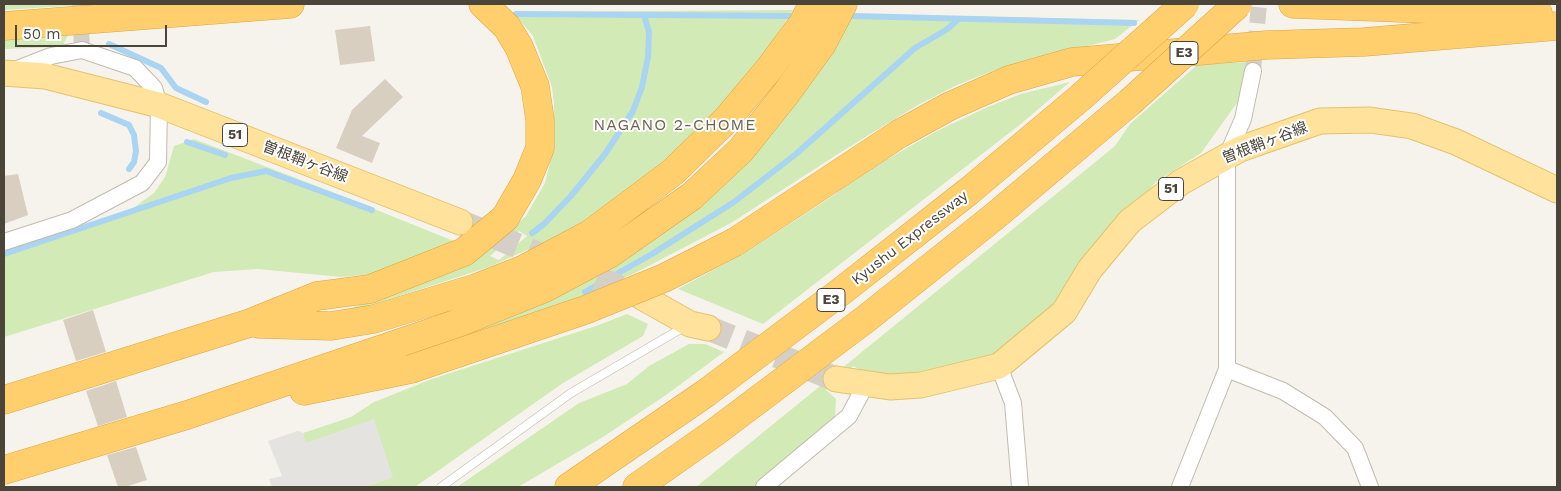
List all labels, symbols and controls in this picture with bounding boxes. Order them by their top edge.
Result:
scale bar [18,15,170,47]
text: 50 m [23,25,60,43]
road number: E3 [1170,42,1198,64]
district label: NAGANO 2-CHOME [592,115,758,135]
street label: 曽根鞘ヶ谷線 [1220,118,1310,168]
road number: 51 [222,124,248,146]
street label: 曽根鞘ヶ谷線 [260,137,350,187]
road number: 51 [1158,178,1184,200]
street label: Kyushu Expressway [848,187,972,289]
road number: E3 [817,288,845,312]

